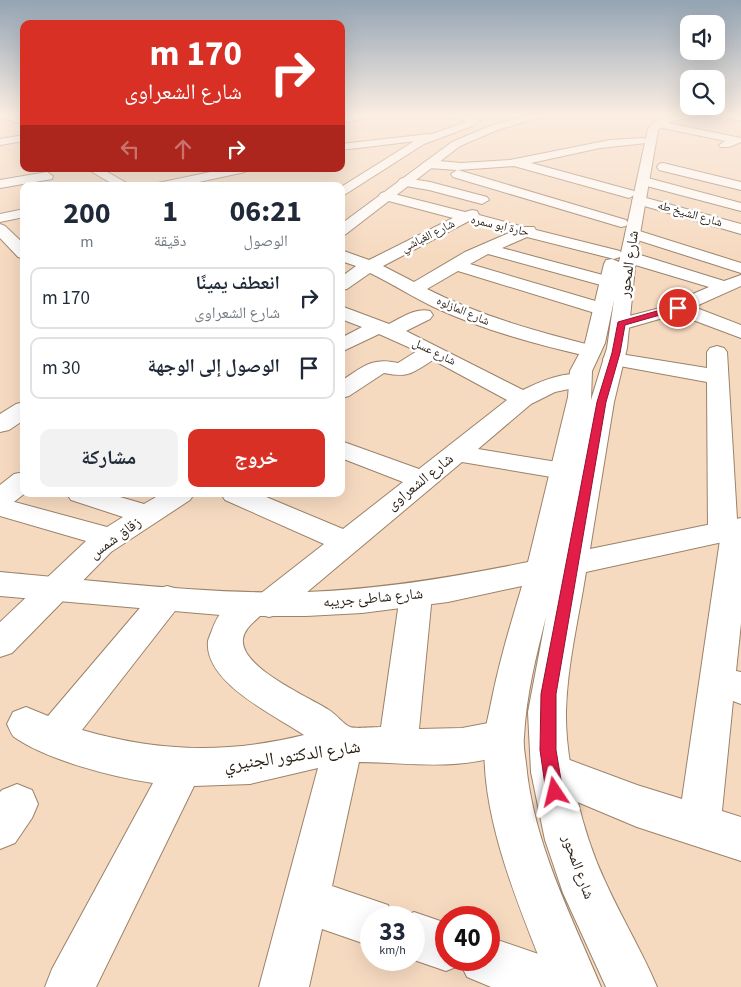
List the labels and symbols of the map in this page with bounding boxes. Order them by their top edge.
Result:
street label: شارع الشيخ طه [656,197,724,231]
street label: حارة ابو سمره [469,211,531,241]
street label: شارع الغباشي [398,215,458,258]
street label: شارع المحور [614,229,644,300]
pin [657,287,699,329]
street label: شارع المازلوه [434,292,492,330]
street label: شارع عسل [409,334,459,370]
street label: شارع الشعراوى [382,448,458,515]
street label: زقاق شمس [85,512,146,564]
street label: شارع شاطئ جريبه [322,583,424,613]
street label: شارع الدكتور الجنيري [222,734,362,780]
position arrow [528,765,580,817]
street label: شارع المحور [556,831,599,902]
speed limit sign: 40 [435,906,500,971]

